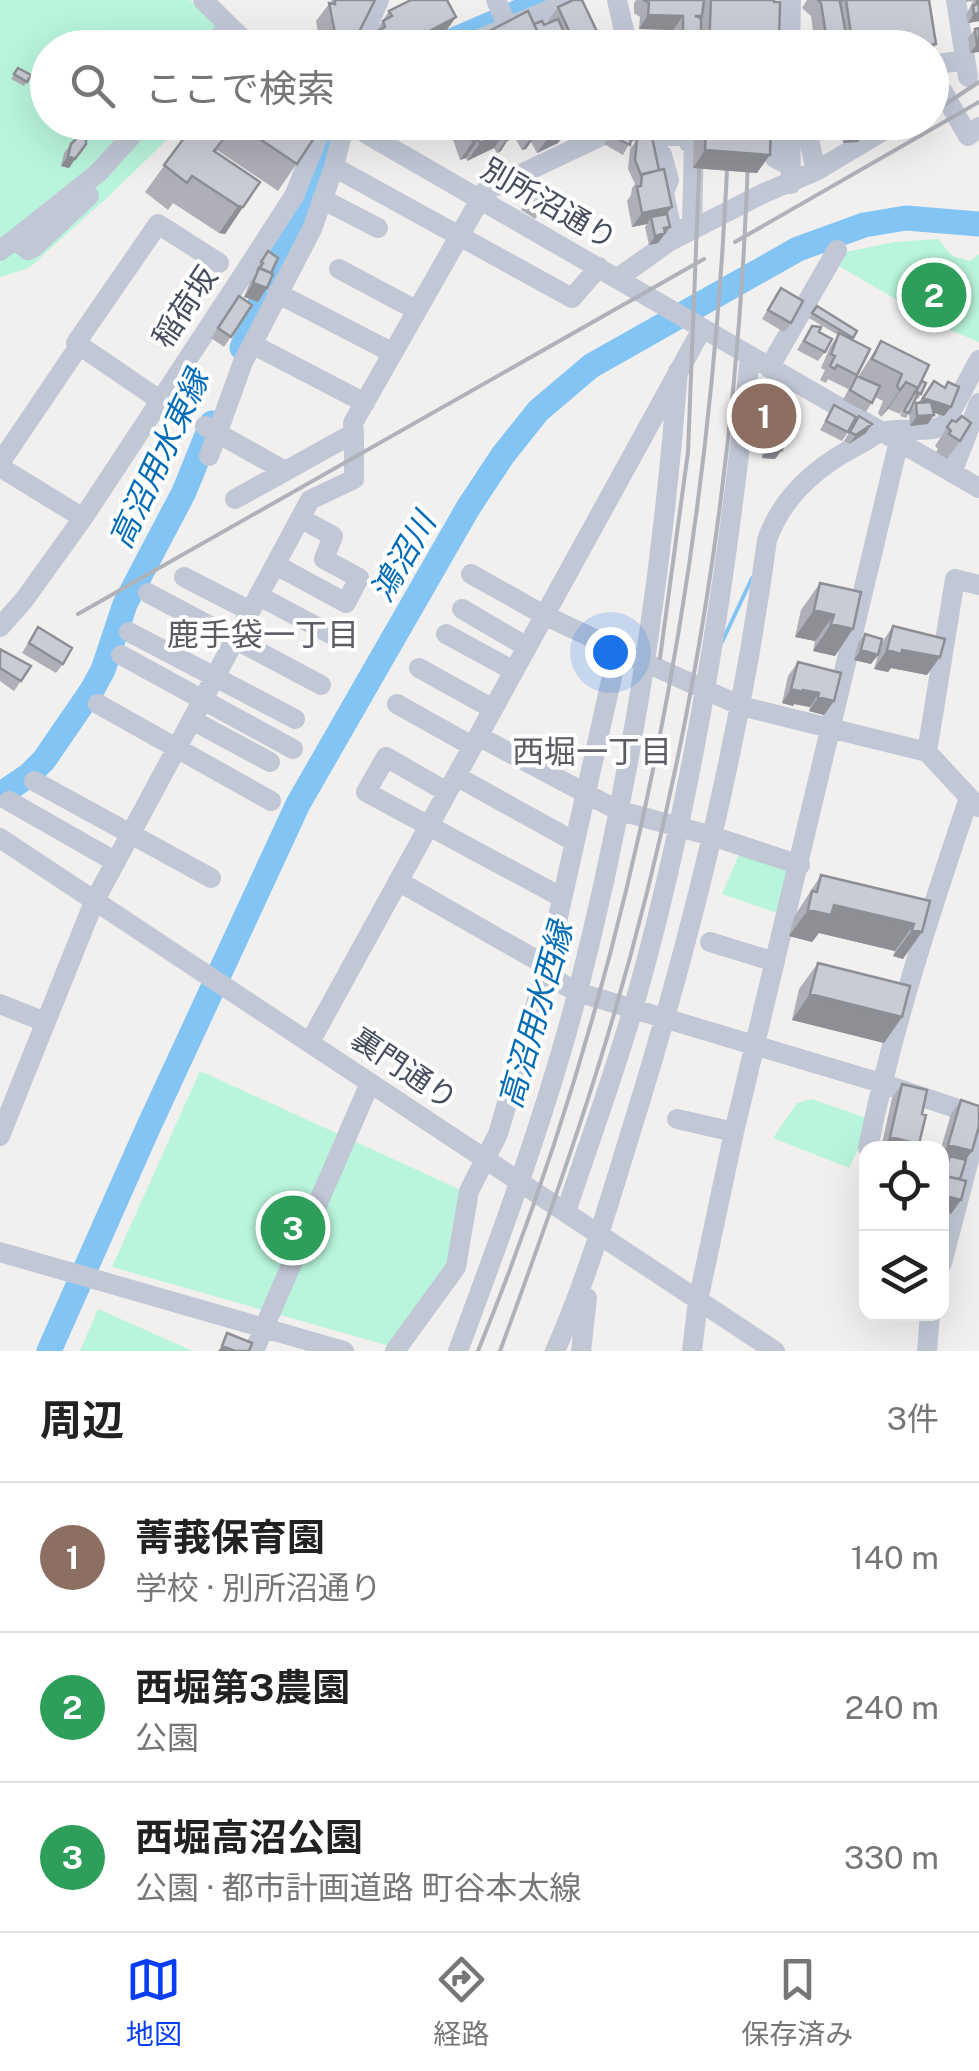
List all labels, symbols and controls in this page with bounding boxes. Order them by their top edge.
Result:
search box [30,30,949,140]
icon: search [65,58,120,113]
text: ここで検索 [145,66,335,111]
street label: 別所沼通り [476,150,623,256]
pin: 2 [902,258,966,332]
street label: 稲荷坂 [144,259,224,354]
water label: 高沼用水東縁 [101,361,217,554]
pin: 1 [732,378,796,454]
water label: 鴻沼川 [363,503,444,608]
district label: 鹿手袋一丁目 [167,616,359,653]
your location [585,627,636,678]
district label: 西堀一丁目 [512,733,672,770]
water label: 高沼用水西縁 [491,915,581,1112]
street label: 裏門通り [345,1020,464,1117]
map controls [859,1141,949,1321]
button: locate [859,1141,949,1231]
pin: 3 [260,1190,326,1266]
button: layers [859,1231,949,1321]
text: 周辺 [40,1395,124,1444]
text: 3件 [887,1400,939,1437]
text: 菁莪保育園 [135,1515,325,1560]
text: 1 [66,1539,79,1576]
text: 140 m [851,1539,939,1576]
text: 学校 · 別所沼通り [135,1569,382,1606]
text: 西堀第3農園 [135,1665,350,1710]
text: 2 [62,1689,83,1726]
text: 240 m [845,1689,939,1726]
text: 公園 [135,1719,199,1756]
text: 西堀高沼公園 [135,1815,363,1860]
text: 3 [62,1839,83,1876]
text: 330 m [844,1839,939,1876]
text: 公園 · 都市計画道路 町谷本太線 [135,1869,581,1906]
tab: 地図 [126,1952,182,2052]
tab: 経路 [433,1952,489,2052]
tab: 保存済み [741,1952,853,2052]

